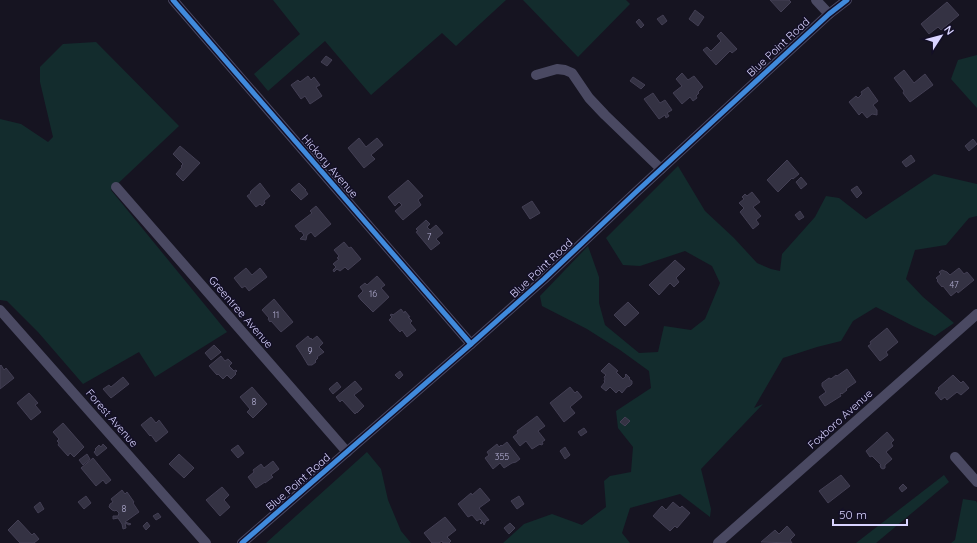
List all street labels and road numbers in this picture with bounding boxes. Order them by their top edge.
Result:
street label: Blue Point Road [744,14,812,80]
street label: Hickory Avenue [299,131,361,201]
street label: Blue Point Road [507,235,575,301]
street label: Greentree Avenue [206,273,276,351]
street label: Forest Avenue [83,386,141,450]
street label: Foxboro Avenue [805,386,875,452]
street label: Blue Point Road [263,450,333,514]

